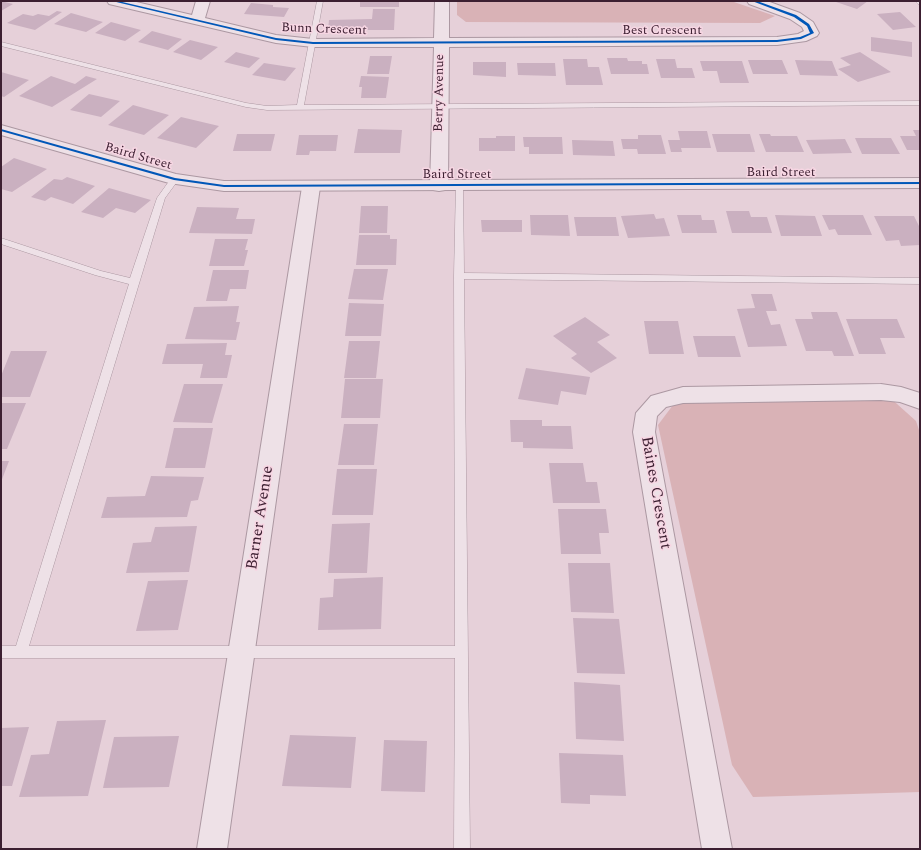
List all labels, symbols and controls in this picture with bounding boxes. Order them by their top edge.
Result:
street label: Bunn Crescent [281,21,367,39]
street label: Best Crescent [622,23,702,39]
street label: Berry Avenue [432,54,448,132]
street label: Baird Street [103,140,173,174]
street label: Baird Street [747,165,815,181]
street label: Baird Street [423,167,491,183]
street label: Baines Crescent [636,435,674,551]
street label: Barner Avenue [243,465,279,571]

